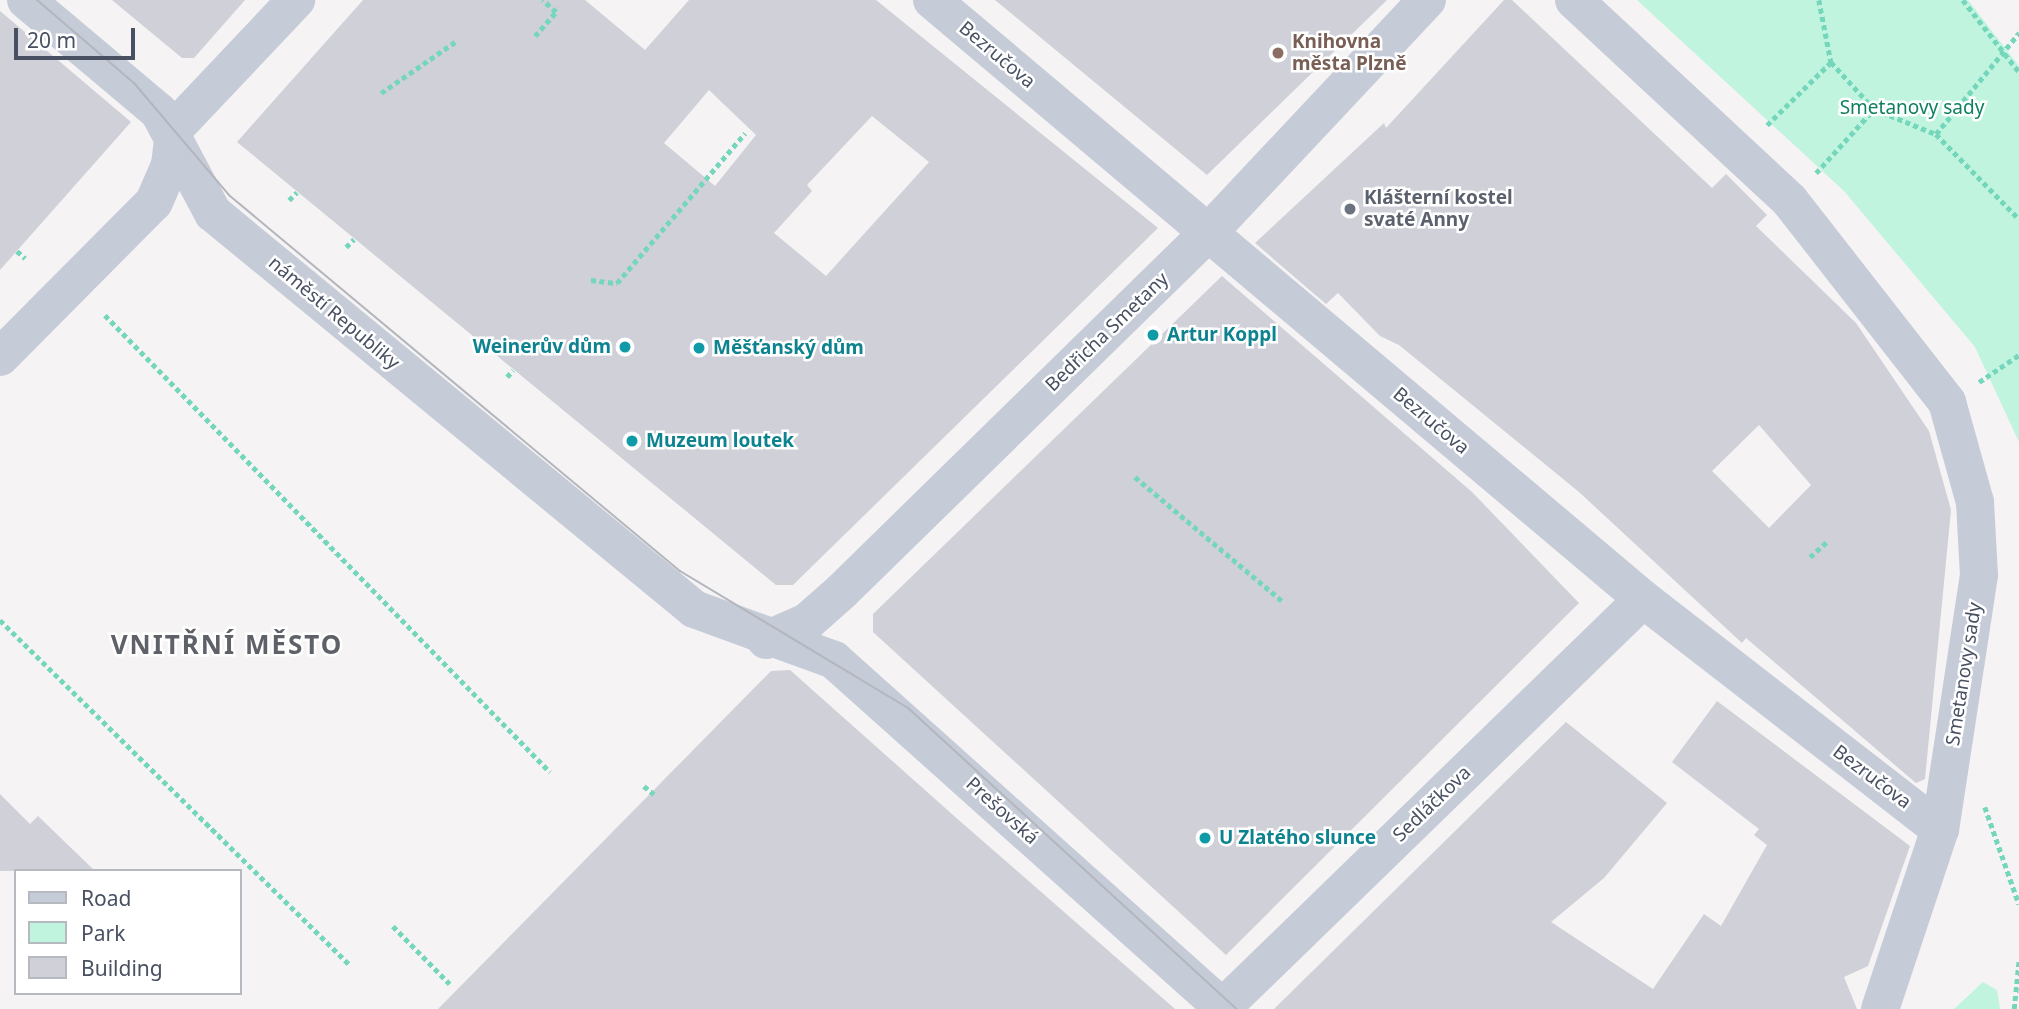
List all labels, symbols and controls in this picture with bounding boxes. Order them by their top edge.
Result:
scale bar [18,14,138,58]
street label: Bezručova [954,17,1040,93]
text: 20 m [27,26,76,54]
place label: Knihovna města Plzně [1292,31,1406,75]
marker: Knihovna města Plzně [1270,45,1286,61]
park label: Smetanovy sady [1840,97,1984,119]
place label: Klášterní kostel svaté Anny [1364,187,1513,231]
marker: Klášterní kostel svaté Anny [1342,201,1358,217]
street label: náměstí Republiky [264,252,404,374]
street label: Bedřicha Smetany [1041,268,1173,396]
place label: Artur Koppl [1167,324,1277,346]
marker: Artur Koppl [1145,327,1161,343]
place label: Weinerův dům [473,336,611,358]
place label: Měšťanský dům [713,337,864,359]
marker: Weinerův dům [617,339,633,355]
marker: Měšťanský dům [691,340,707,356]
street label: Bezručova [1388,383,1474,459]
place label: Muzeum loutek [646,430,794,452]
marker: Muzeum loutek [624,433,640,449]
street label: Smetanovy sady [1941,601,1987,747]
district label: VNITŘNÍ MĚSTO [112,629,342,661]
street label: Bezručova [1828,740,1916,814]
street label: Sedláčkova [1388,761,1476,847]
street label: Prešovská [961,773,1043,849]
place label: U Zlatého slunce [1219,827,1376,849]
marker: U Zlatého slunce [1197,830,1213,846]
legend [14,869,242,995]
text: Road [81,884,131,912]
text: Park [81,919,125,947]
text: Building [81,954,163,982]

